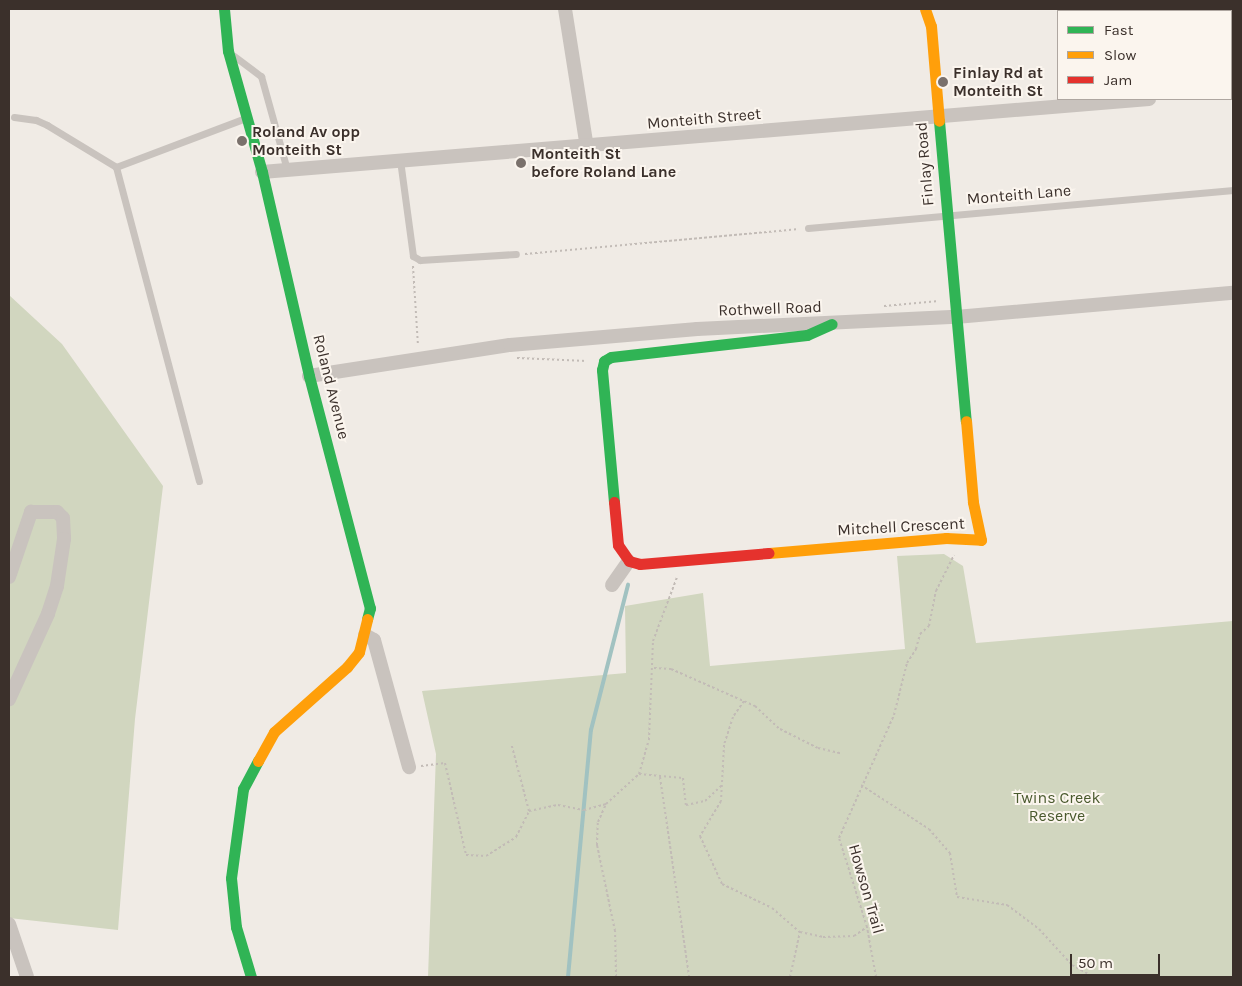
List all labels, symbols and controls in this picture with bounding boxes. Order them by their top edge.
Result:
legend [1057,10,1232,100]
text: Fast [1104,21,1133,39]
text: Slow [1104,46,1136,64]
place label: Finlay Rd at Monteith St [953,63,1043,101]
text: Jam [1104,71,1132,89]
marker: Finlay Rd at Monteith St [937,76,949,88]
street label: Monteith Street [646,104,762,134]
street label: Finlay Road [912,121,938,207]
place label: Roland Av opp Monteith St [252,122,360,160]
marker: Roland Av opp Monteith St [236,135,248,147]
place label: Monteith St before Roland Lane [531,144,676,182]
marker: Monteith St before Roland Lane [515,157,527,169]
street label: Monteith Lane [966,181,1072,209]
street label: Rothwell Road [718,298,822,320]
street label: Roland Avenue [309,333,353,441]
street label: Mitchell Crescent [837,514,965,540]
park label: Twins Creek Reserve [1014,788,1100,826]
street label: Howson Trail [844,842,888,936]
scale bar [1072,944,1162,976]
text: 50 m [1078,954,1113,972]

